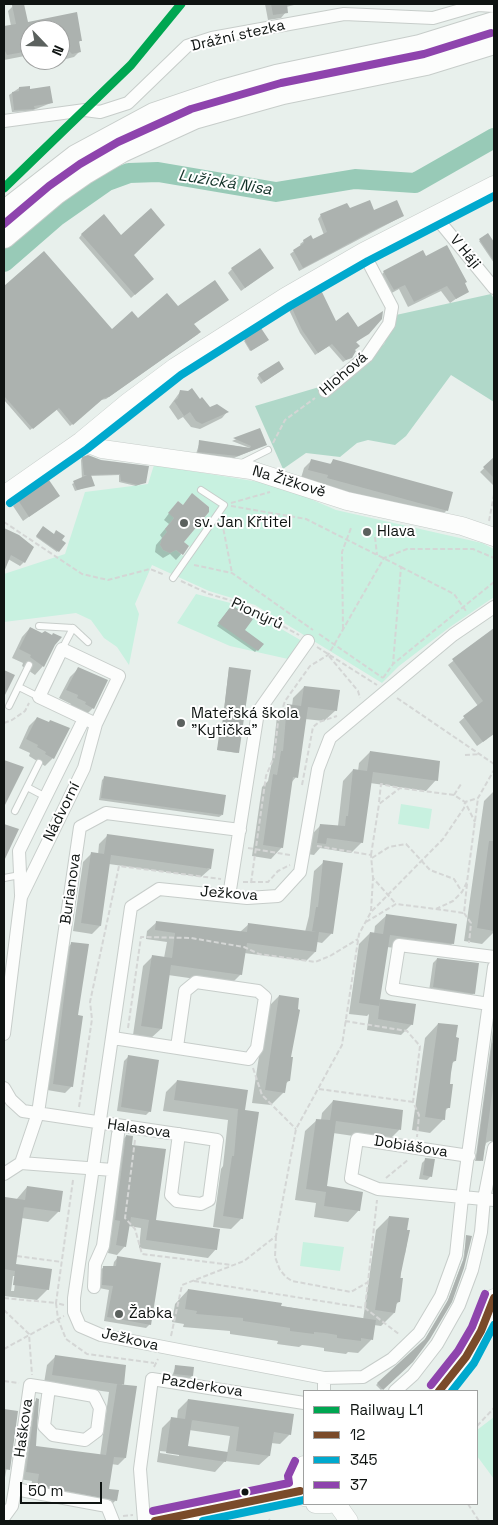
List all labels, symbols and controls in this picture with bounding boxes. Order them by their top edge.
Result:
street label: Drážní stezka [189,16,287,56]
north arrow [20,20,70,70]
text: N [48,43,68,59]
water label: Lužická Nisa [177,166,273,200]
street label: V Háji [446,231,484,273]
street label: Hlohová [316,348,372,400]
street label: Na Žižkově [250,462,328,502]
place label: sv. Jan Křtitel [194,514,291,532]
marker: sv. Jan Křtitel [178,517,190,529]
place label: Hlava [377,523,415,541]
marker: Hlava [361,526,373,538]
street label: Pionýrů [228,594,286,634]
place label: Mateřská škola "Kytička" [191,705,299,740]
marker: Mateřská škola "Kytička" [175,717,187,729]
street label: Nádvorní [40,779,84,845]
street label: Burianova [57,852,85,926]
street label: Ježkova [199,883,259,905]
street label: Halasova [106,1116,172,1142]
street label: Dobiášova [373,1132,449,1162]
place label: Žabka [129,1305,172,1323]
marker: Žabka [113,1308,125,1320]
street label: Ježkova [100,1325,160,1355]
street label: Pazderkova [160,1371,244,1401]
legend [303,1390,478,1505]
street label: Haškova [11,1397,37,1459]
text: Railway L1 [350,1400,423,1419]
text: 12 [350,1425,365,1444]
text: 345 [350,1450,377,1469]
scale bar [22,1472,105,1504]
text: 37 [350,1475,368,1494]
text: 50 m [28,1481,63,1500]
unlabelled marker [240,1487,250,1497]

